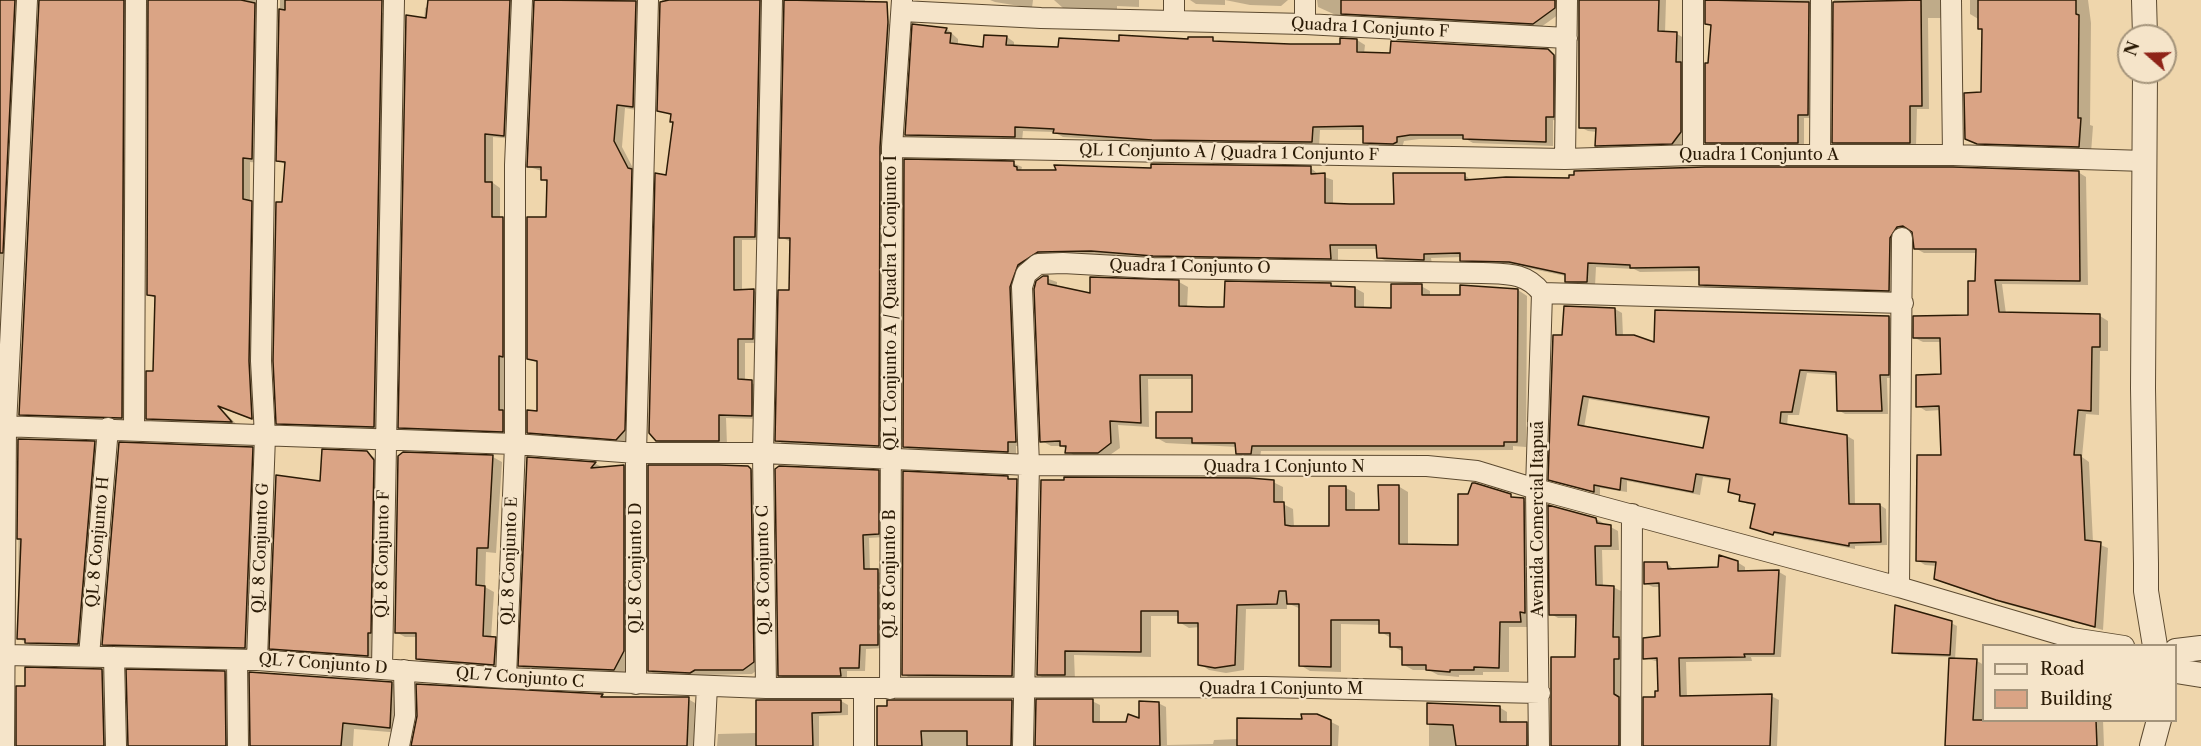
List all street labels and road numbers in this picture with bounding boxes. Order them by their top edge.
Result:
street label: Quadra 1 Conjunto F [1290,14,1450,42]
street label: QL 1 Conjunto A / Quadra 1 Conjunto F [1079,141,1379,165]
street label: Quadra 1 Conjunto A [1679,145,1839,165]
street label: QL 1 Conjunto A / Quadra 1 Conjunto I [881,155,901,451]
street label: Quadra 1 Conjunto O [1109,256,1271,278]
street label: Avenida Comercial Itapuã [1528,421,1548,617]
street label: Quadra 1 Conjunto N [1203,457,1365,477]
street label: QL 8 Conjunto H [83,476,113,608]
street label: QL 8 Conjunto G [249,482,273,614]
street label: QL 8 Conjunto F [372,490,394,618]
street label: QL 8 Conjunto E [498,496,522,626]
street label: QL 8 Conjunto D [626,503,646,633]
street label: QL 8 Conjunto C [753,505,775,635]
street label: QL 8 Conjunto B [880,509,900,639]
street label: QL 7 Conjunto D [258,650,388,678]
street label: QL 7 Conjunto C [455,664,585,692]
street label: Quadra 1 Conjunto M [1199,679,1363,699]

